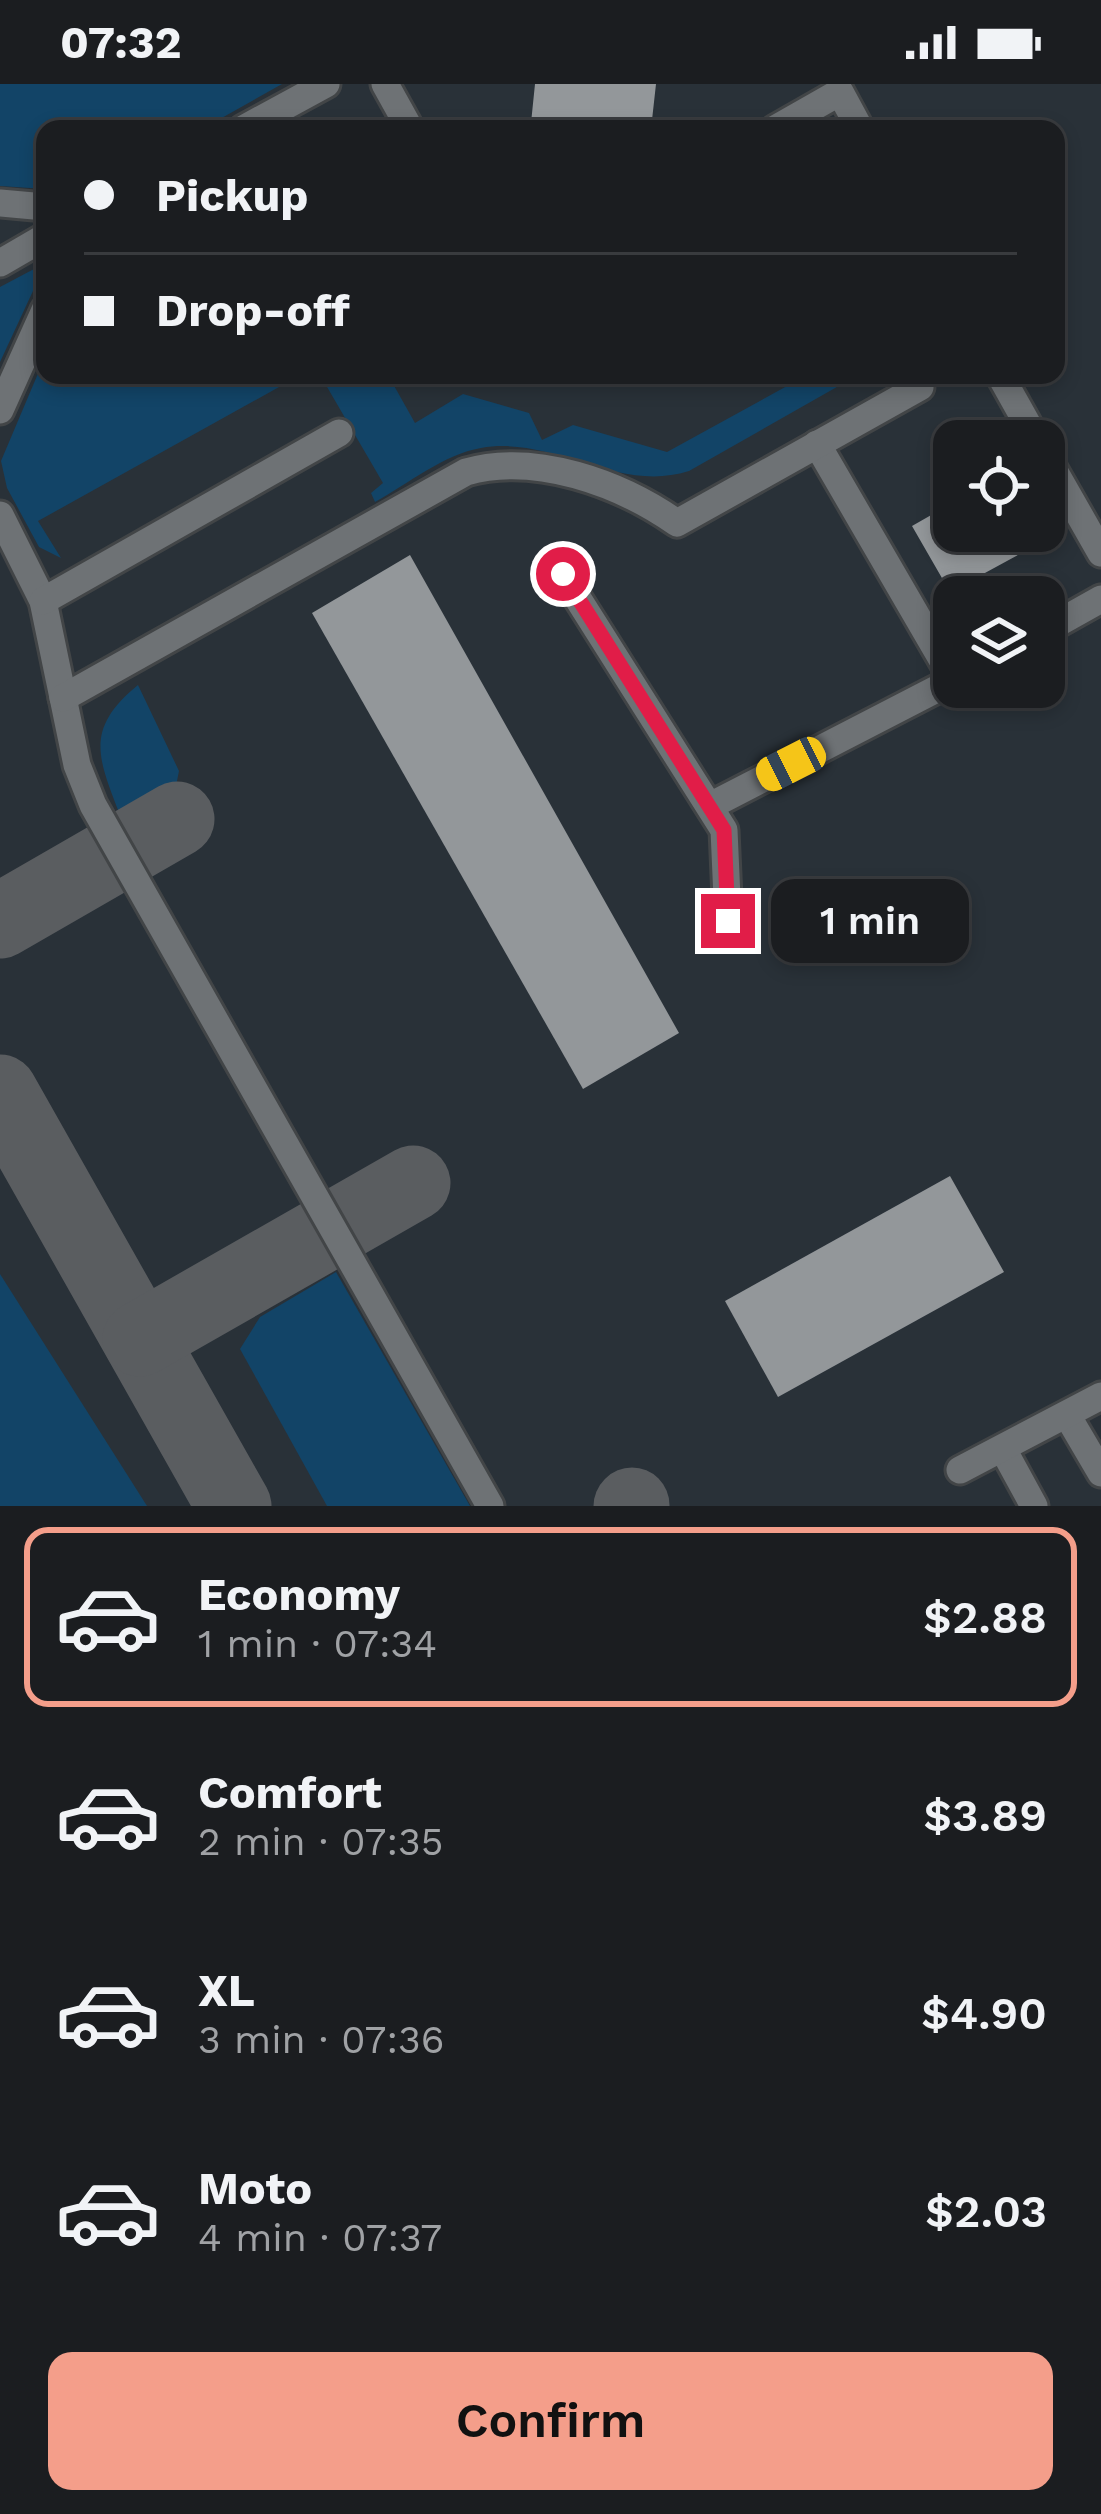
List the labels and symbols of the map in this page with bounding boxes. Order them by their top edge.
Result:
route start [536,547,590,601]
car [751,732,831,796]
callout: 1 min [770,879,968,963]
route end [701,894,755,948]

